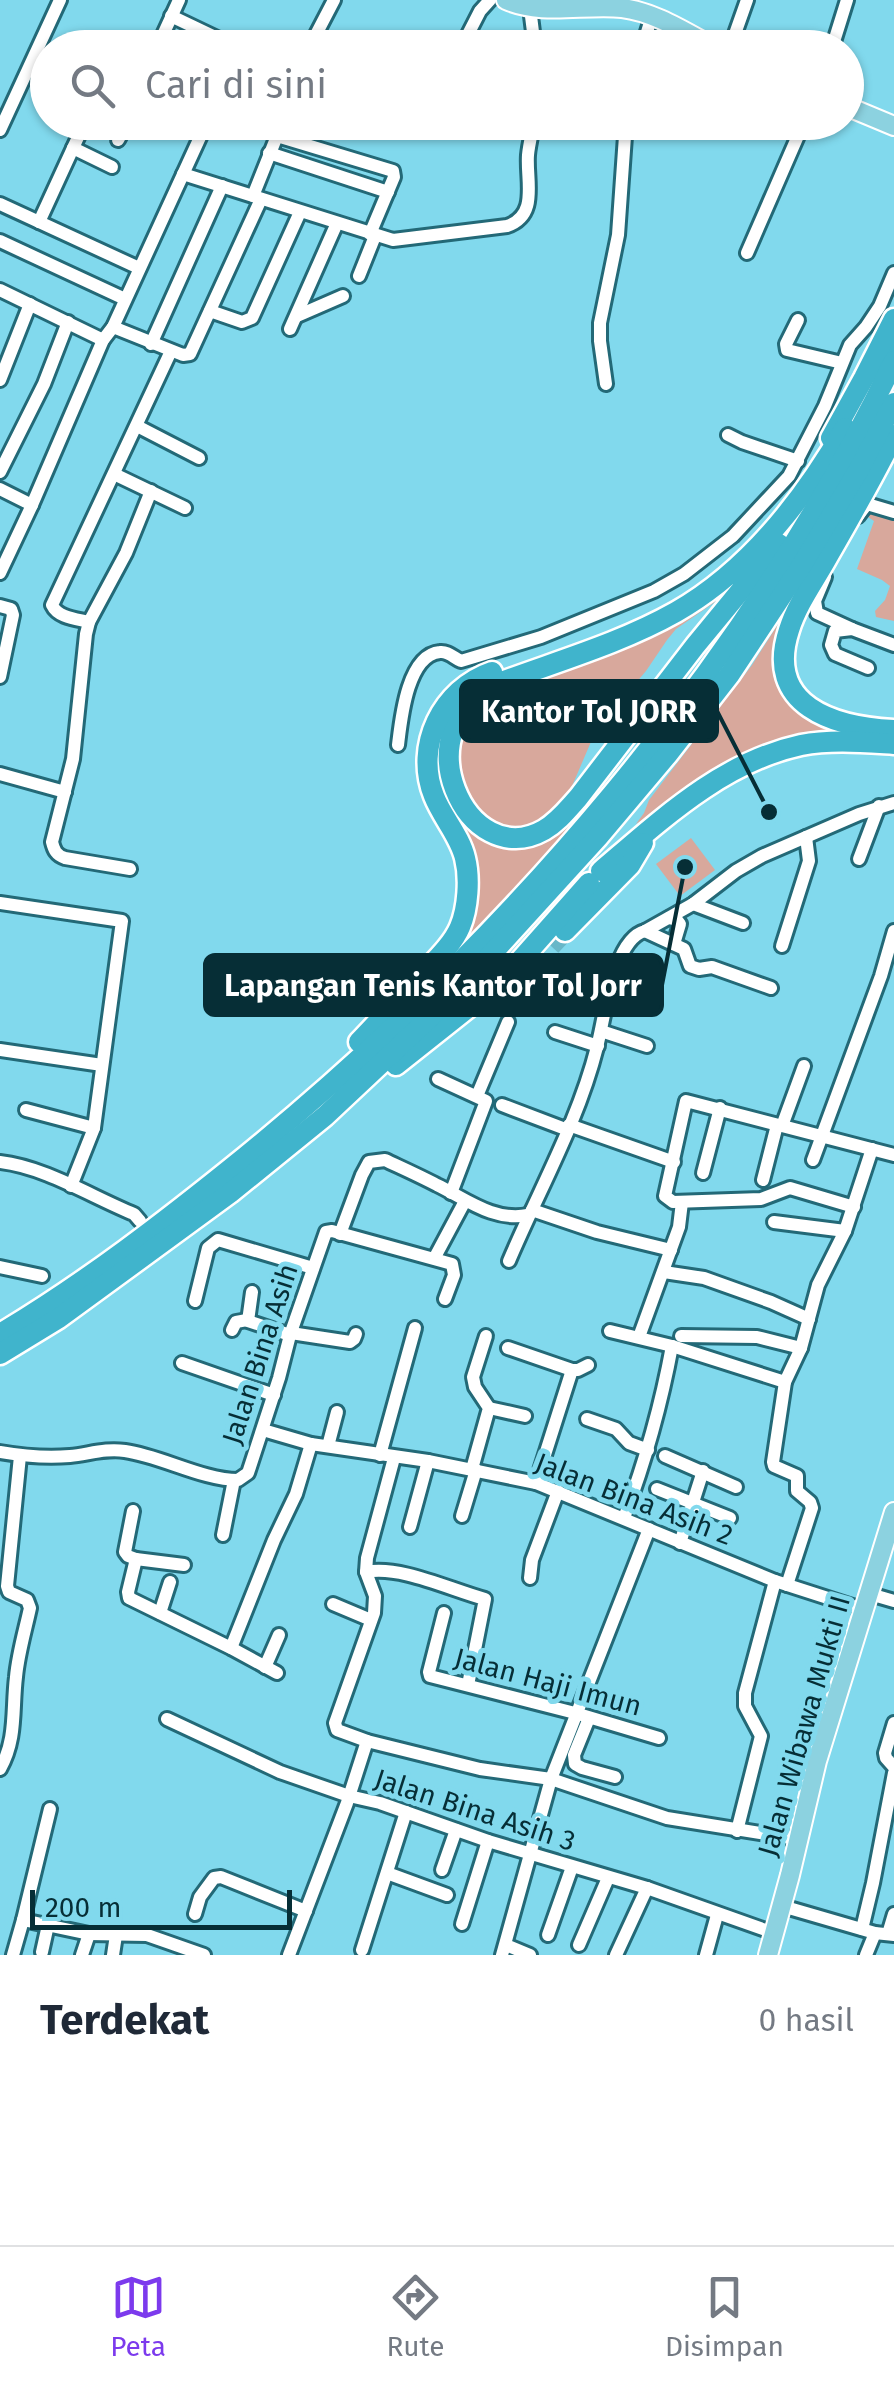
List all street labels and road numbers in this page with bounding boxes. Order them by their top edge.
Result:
street label: Jalan Bina Asih [215,1259,305,1449]
street label: Jalan Bina Asih 2 [530,1446,738,1552]
street label: Jalan Wibawa Mukti II [751,1592,857,1860]
street label: Jalan Haji Imun [451,1641,645,1723]
street label: Jalan Bina Asih 3 [370,1762,580,1858]

